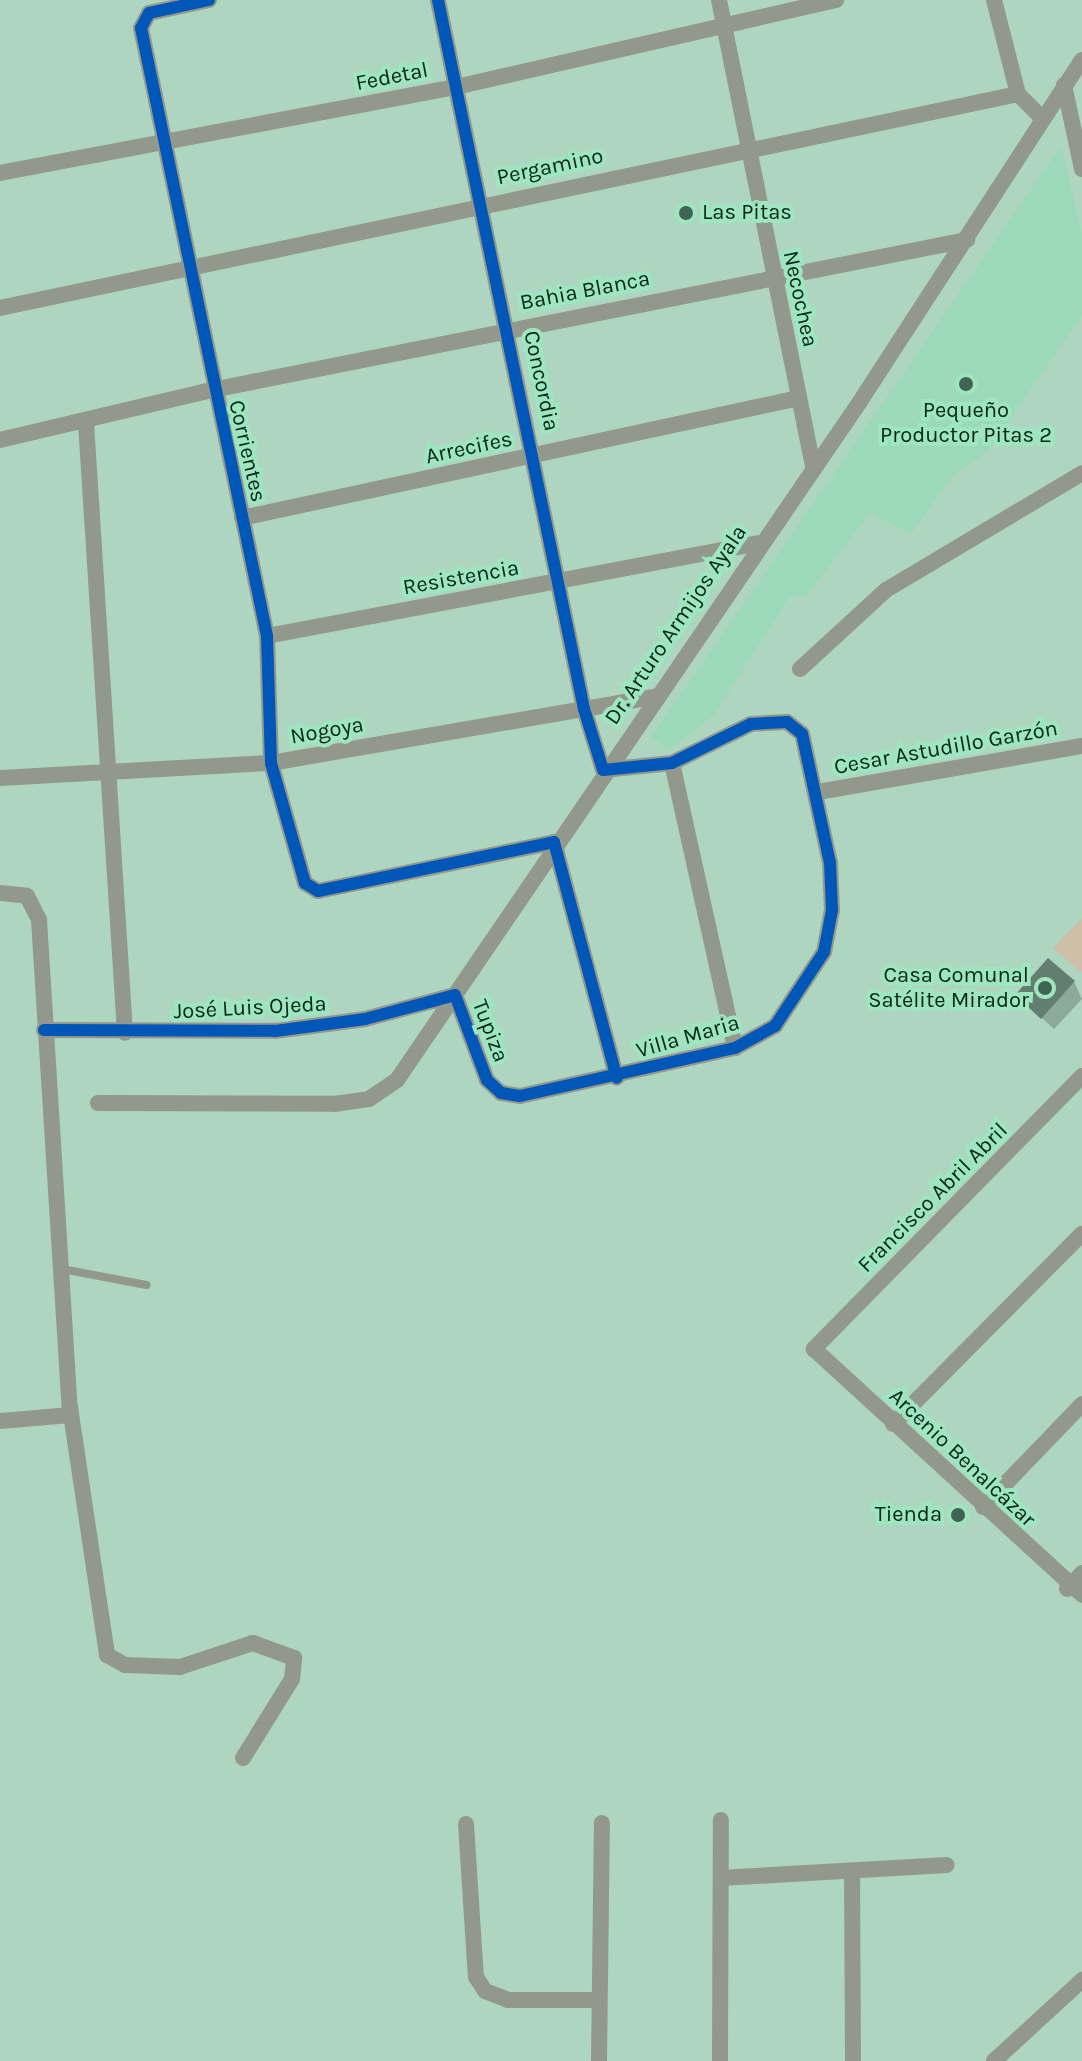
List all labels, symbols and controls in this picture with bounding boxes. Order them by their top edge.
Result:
street label: Fedetal [354,57,430,97]
street label: Pergamino [494,143,606,191]
place label: Las Pitas [702,200,792,226]
marker: Las Pitas [677,204,695,222]
street label: Necochea [777,248,823,350]
street label: Bahia Blanca [518,265,652,317]
street label: Concordia [518,328,564,434]
marker: Pequeño Productor Pitas 2 [957,375,975,393]
place label: Pequeño Productor Pitas 2 [880,397,1052,448]
street label: Corrientes [222,398,272,504]
street label: Arrecifes [423,426,515,470]
street label: Dr. Arturo Armijos Ayala [599,520,753,730]
street label: Resistencia [401,555,521,601]
street label: Nogoya [288,712,366,750]
street label: Cesar Astudillo Garzón [832,715,1060,781]
place label: Casa Comunal Satélite Mirador [868,962,1029,1014]
marker: Casa Comunal Satélite Mirador [1036,979,1054,997]
street label: José Luis Ojeda [173,991,327,1025]
street label: Tupiza [466,996,514,1066]
street label: Villa Maria [633,1010,743,1064]
street label: Francisco Abril Abril [853,1118,1013,1278]
street label: Arcenio Benalcázar [883,1383,1041,1533]
place label: Tienda [875,1502,942,1528]
marker: Tienda [949,1506,967,1524]

